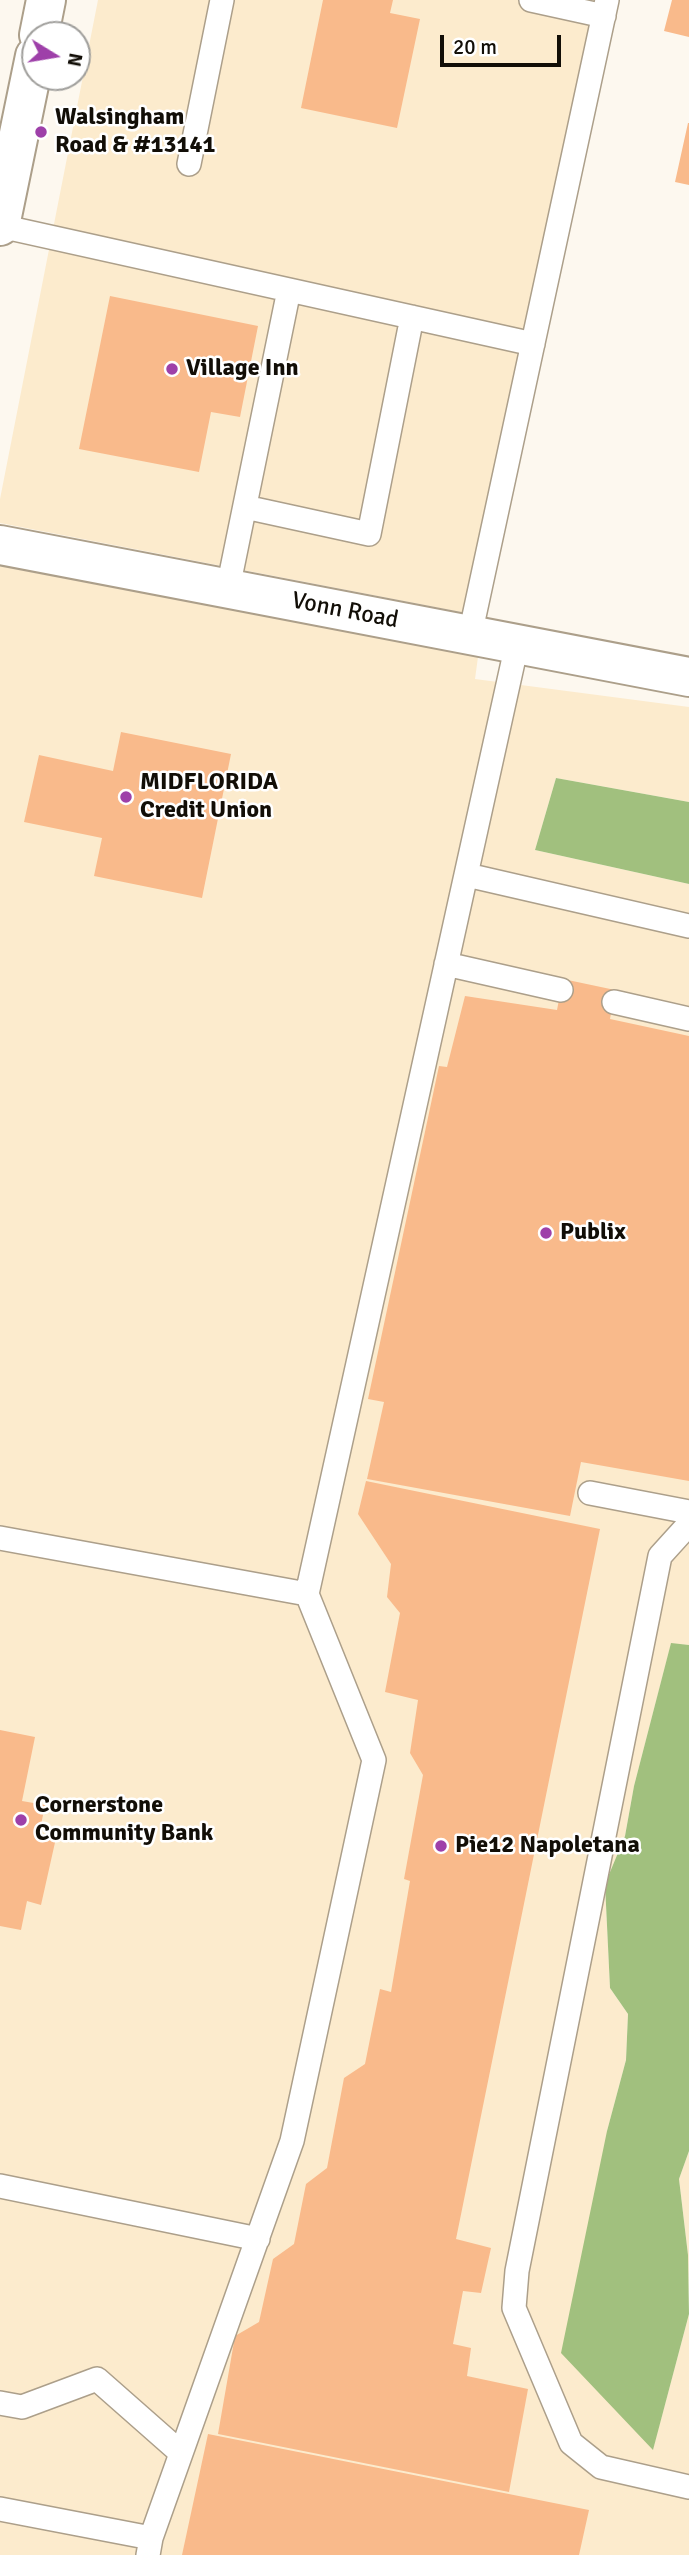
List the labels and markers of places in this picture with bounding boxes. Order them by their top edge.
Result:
place label: Walsingham Road & #13141 [55,104,215,160]
marker: Walsingham Road & #13141 [33,124,49,140]
place label: Village Inn [186,355,299,383]
marker: Village Inn [164,361,180,377]
place label: MIDFLORIDA Credit Union [140,769,278,825]
marker: MIDFLORIDA Credit Union [118,789,134,805]
place label: Publix [560,1219,626,1247]
marker: Publix [538,1225,554,1241]
place label: Cornerstone Community Bank [35,1792,213,1848]
marker: Cornerstone Community Bank [13,1812,29,1828]
place label: Pie12 Napoletana [455,1832,640,1860]
marker: Pie12 Napoletana [433,1838,449,1854]

